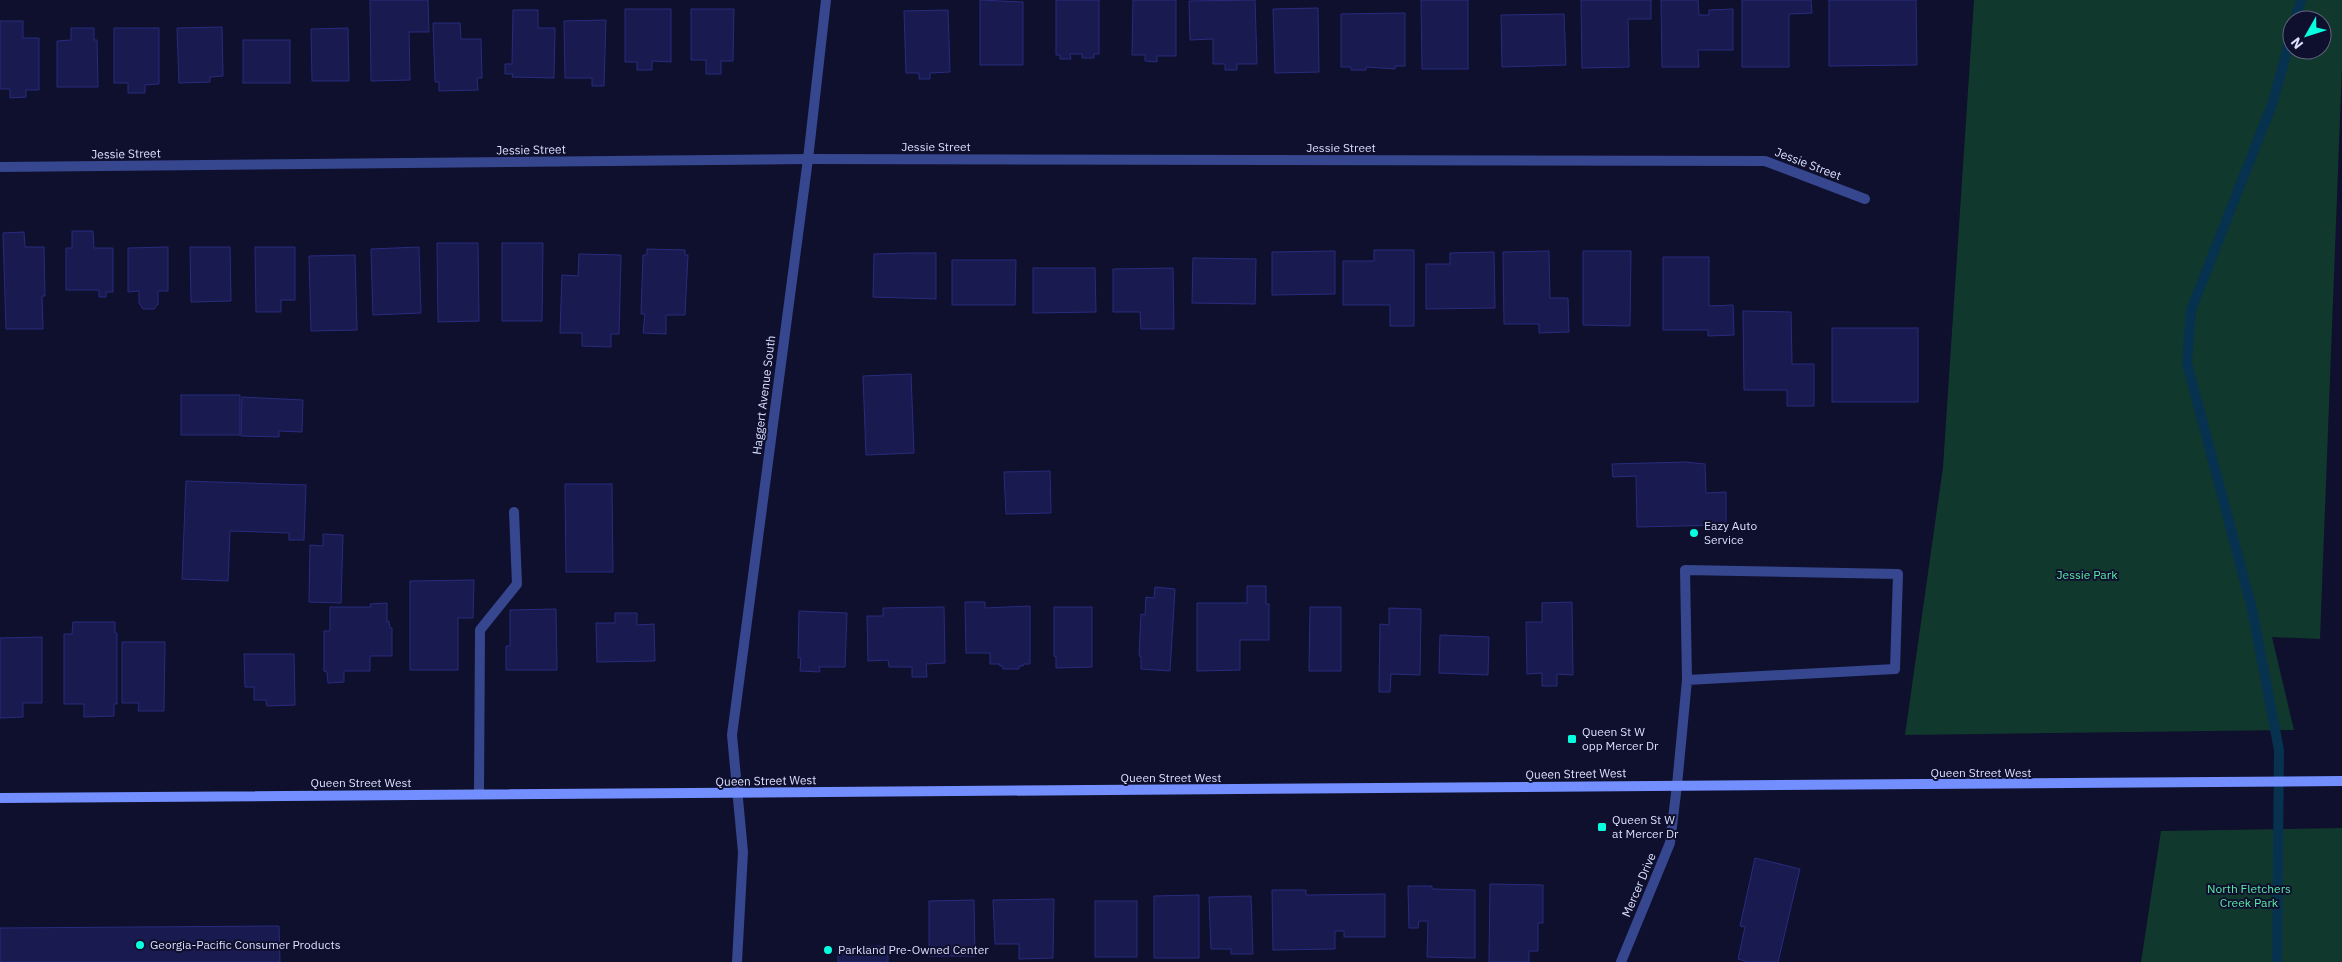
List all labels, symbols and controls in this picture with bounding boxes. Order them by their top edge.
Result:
north arrow [2282,10,2332,60]
text: N [2287,34,2307,53]
street label: Jessie Street [901,139,971,154]
street label: Jessie Street [1306,140,1376,155]
street label: Jessie Street [496,141,566,158]
street label: Jessie Street [1773,144,1843,183]
street label: Jessie Street [91,145,161,162]
street label: Haggert Avenue South [749,334,778,455]
place label: Eazy Auto Service [1704,518,1757,547]
marker: Eazy Auto Service [1688,527,1700,539]
park label: Jessie Park [2056,567,2118,582]
place label: Queen St W opp Mercer Dr [1582,724,1659,753]
marker: Queen St W opp Mercer Dr [1566,733,1578,745]
street label: Queen Street West [1525,765,1627,782]
street label: Queen Street West [1931,765,2031,780]
street label: Queen Street West [1121,770,1221,785]
street label: Queen Street West [715,772,817,789]
street label: Queen Street West [311,775,411,790]
place label: Queen St W at Mercer Dr [1612,812,1679,841]
marker: Queen St W at Mercer Dr [1596,821,1608,833]
street label: Mercer Drive [1618,850,1659,919]
park label: North Fletchers Creek Park [2207,881,2291,910]
place label: Georgia-Pacific Consumer Products [150,937,341,952]
marker: Georgia-Pacific Consumer Products [134,939,146,951]
place label: Parkland Pre-Owned Center [838,942,989,957]
marker: Parkland Pre-Owned Center [822,944,834,956]

